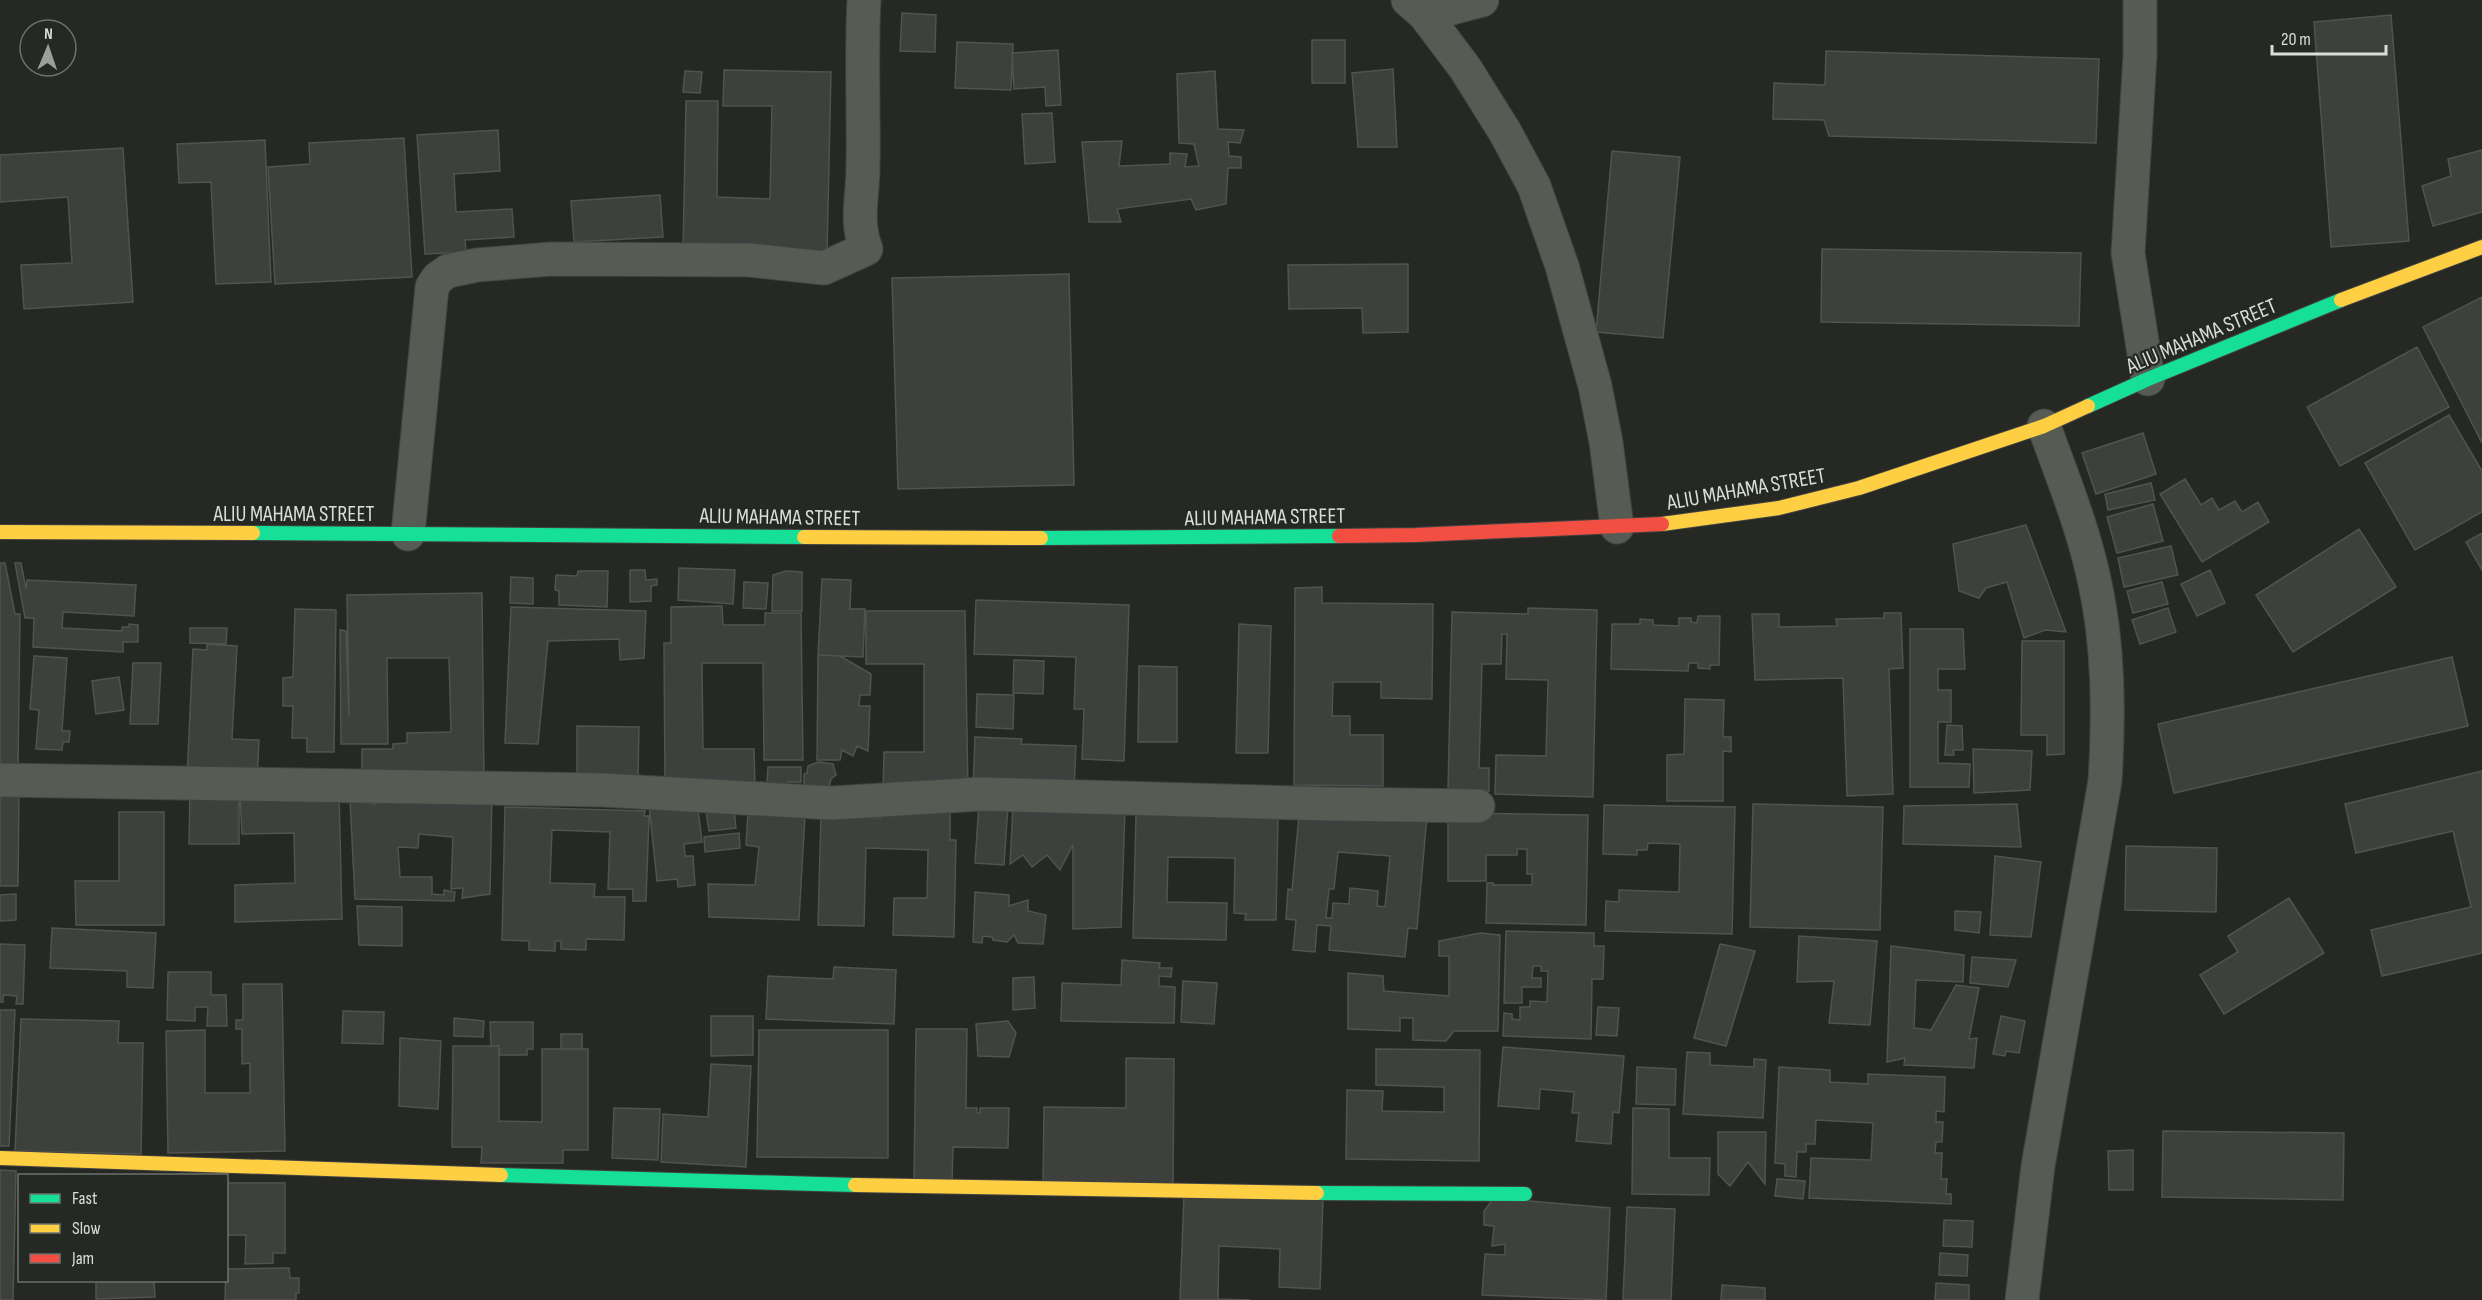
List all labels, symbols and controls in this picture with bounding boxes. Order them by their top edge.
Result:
north arrow [18,18,78,78]
scale bar [2272,18,2386,56]
text: N [44,25,53,44]
text: 20 m [2281,29,2311,50]
street label: ALIU MAHAMA STREET [2121,293,2281,381]
street label: ALIU MAHAMA STREET [1664,462,1828,517]
street label: ALIU MAHAMA STREET [213,501,374,528]
street label: ALIU MAHAMA STREET [698,503,861,532]
street label: ALIU MAHAMA STREET [1183,503,1346,532]
legend [18,1174,228,1282]
text: Fast [72,1188,98,1209]
text: Slow [72,1218,101,1239]
text: Jam [71,1248,94,1269]

